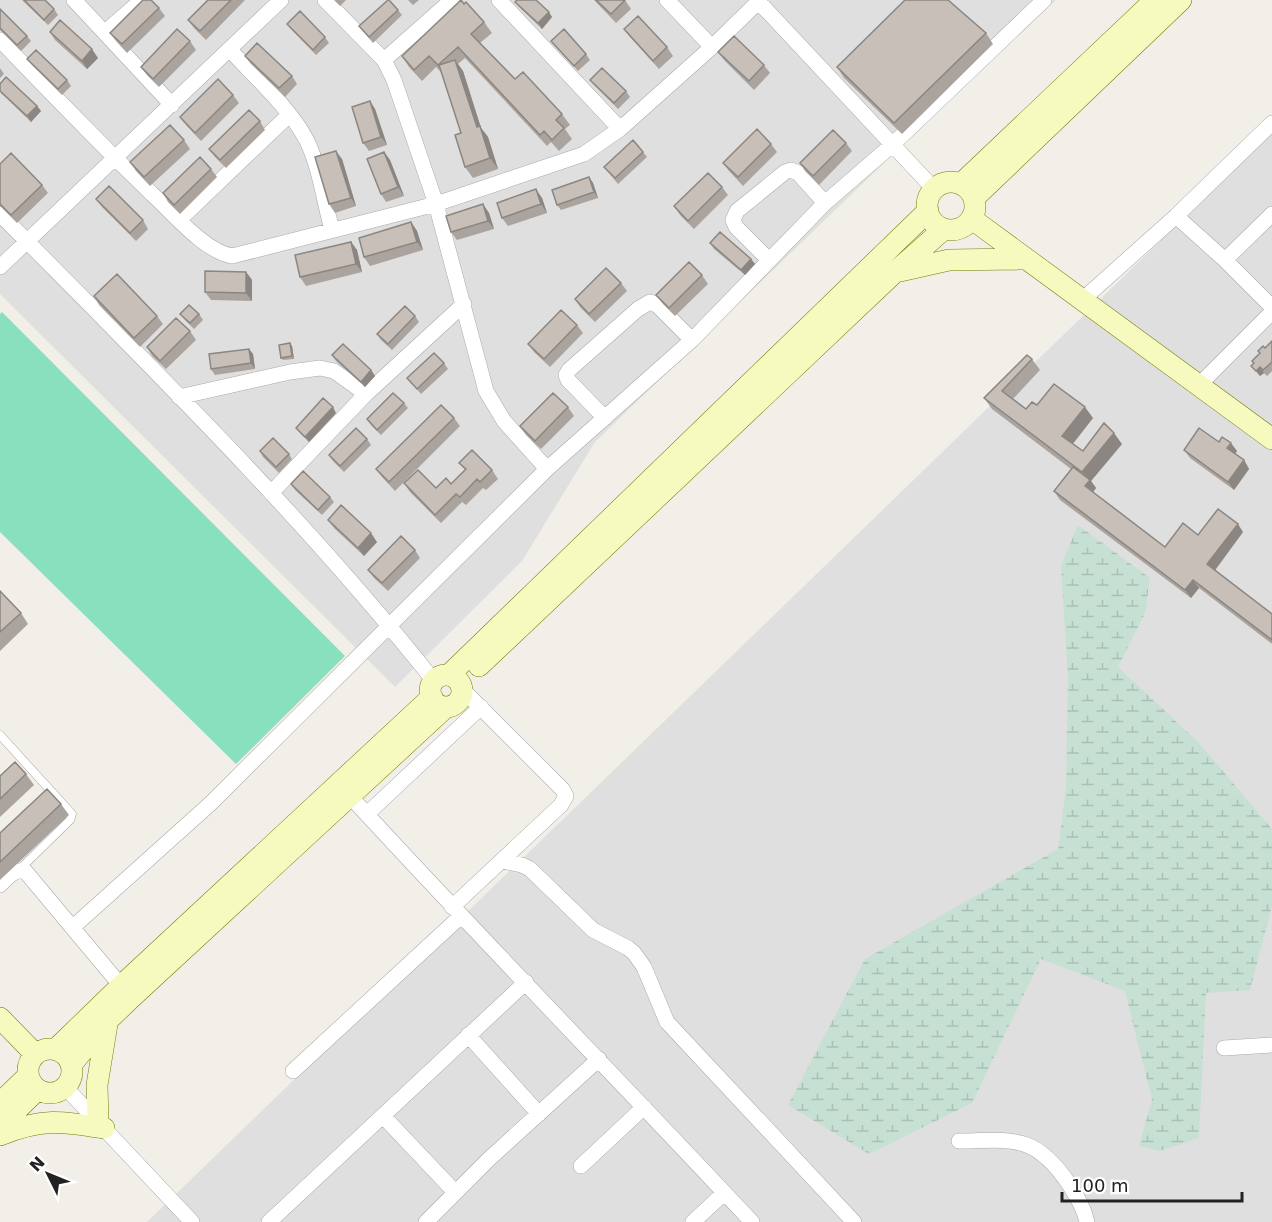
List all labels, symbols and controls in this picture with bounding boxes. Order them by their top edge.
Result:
north arrow [18,1144,78,1204]
text: N [26,1153,49,1175]
scale bar [1062,1165,1242,1203]
text: 100 m [1071,1175,1129,1196]

